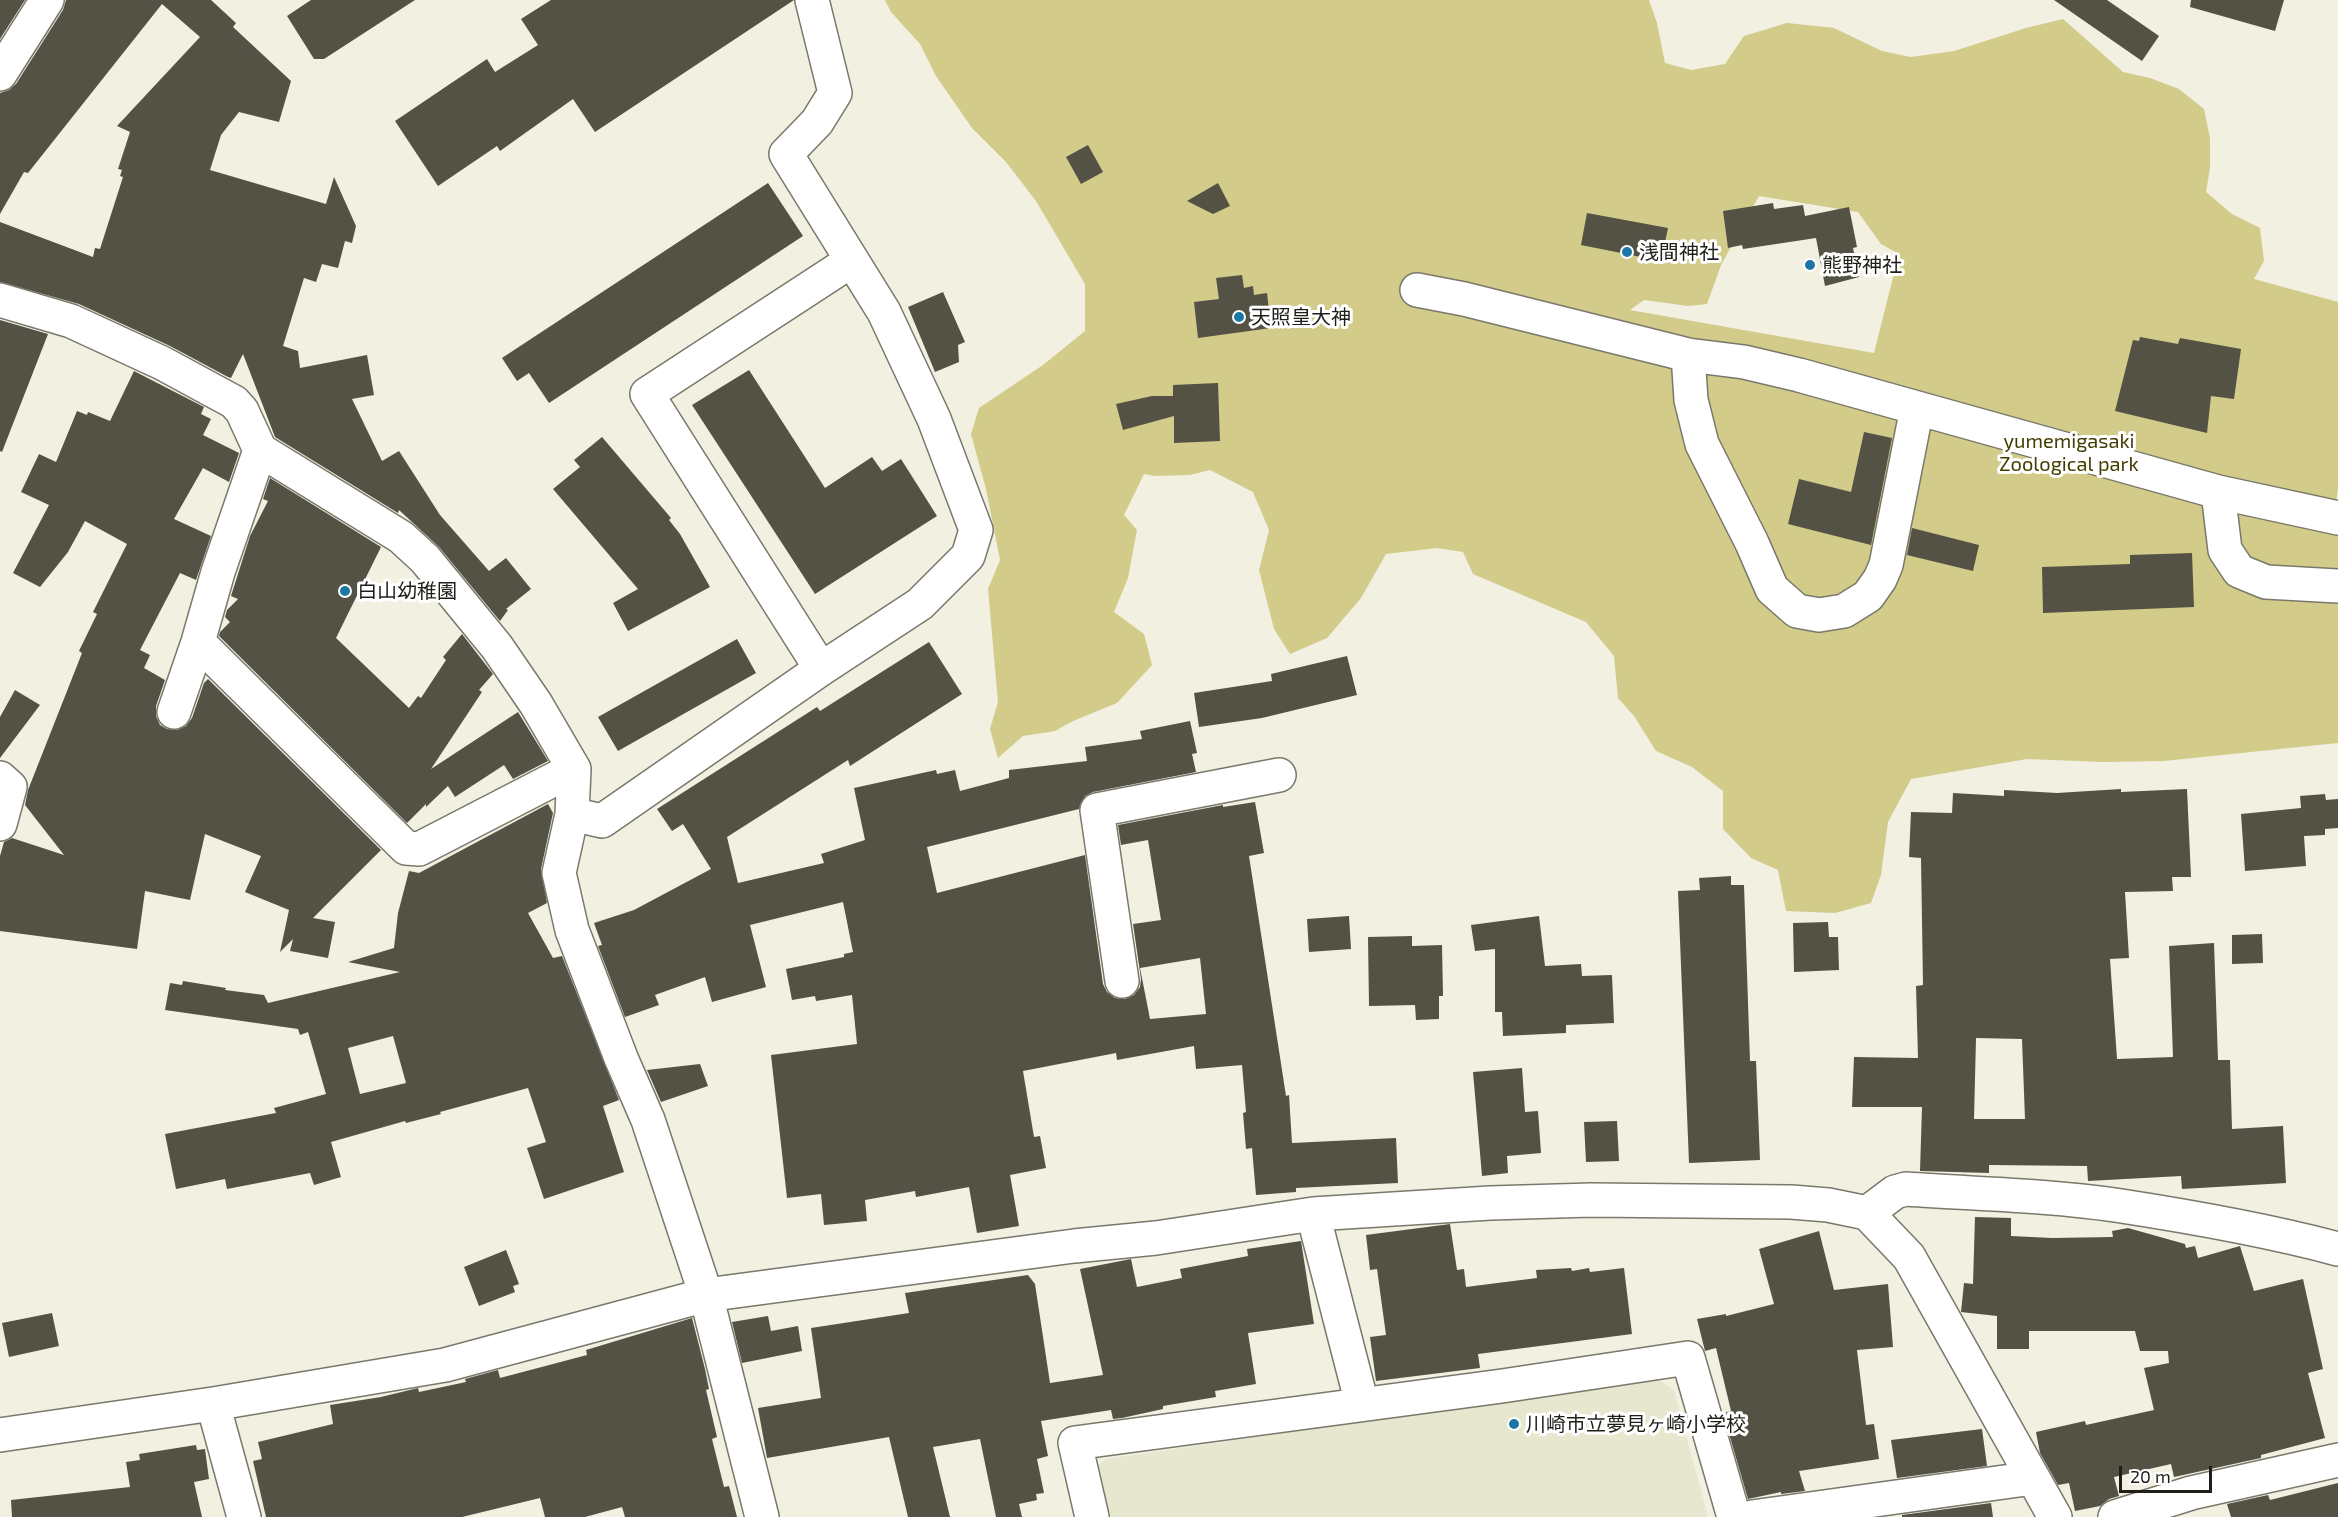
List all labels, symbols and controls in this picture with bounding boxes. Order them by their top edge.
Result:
place label: 浅間神社 [1639,240,1719,264]
marker: 浅間神社 [1620,245,1634,259]
place label: 熊野神社 [1822,253,1902,277]
marker: 熊野神社 [1803,258,1817,272]
place label: 天照皇大神 [1251,305,1351,329]
marker: 天照皇大神 [1232,310,1246,324]
park label: yumemigasaki Zoological park [1999,429,2139,476]
place label: 白山幼稚園 [357,579,457,603]
marker: 白山幼稚園 [338,584,352,598]
place label: 川崎市立夢見ヶ崎小学校 [1526,1412,1746,1436]
marker: 川崎市立夢見ヶ崎小学校 [1507,1417,1521,1431]
scale bar [2122,1454,2215,1492]
text: 20 m [2130,1465,2171,1487]

